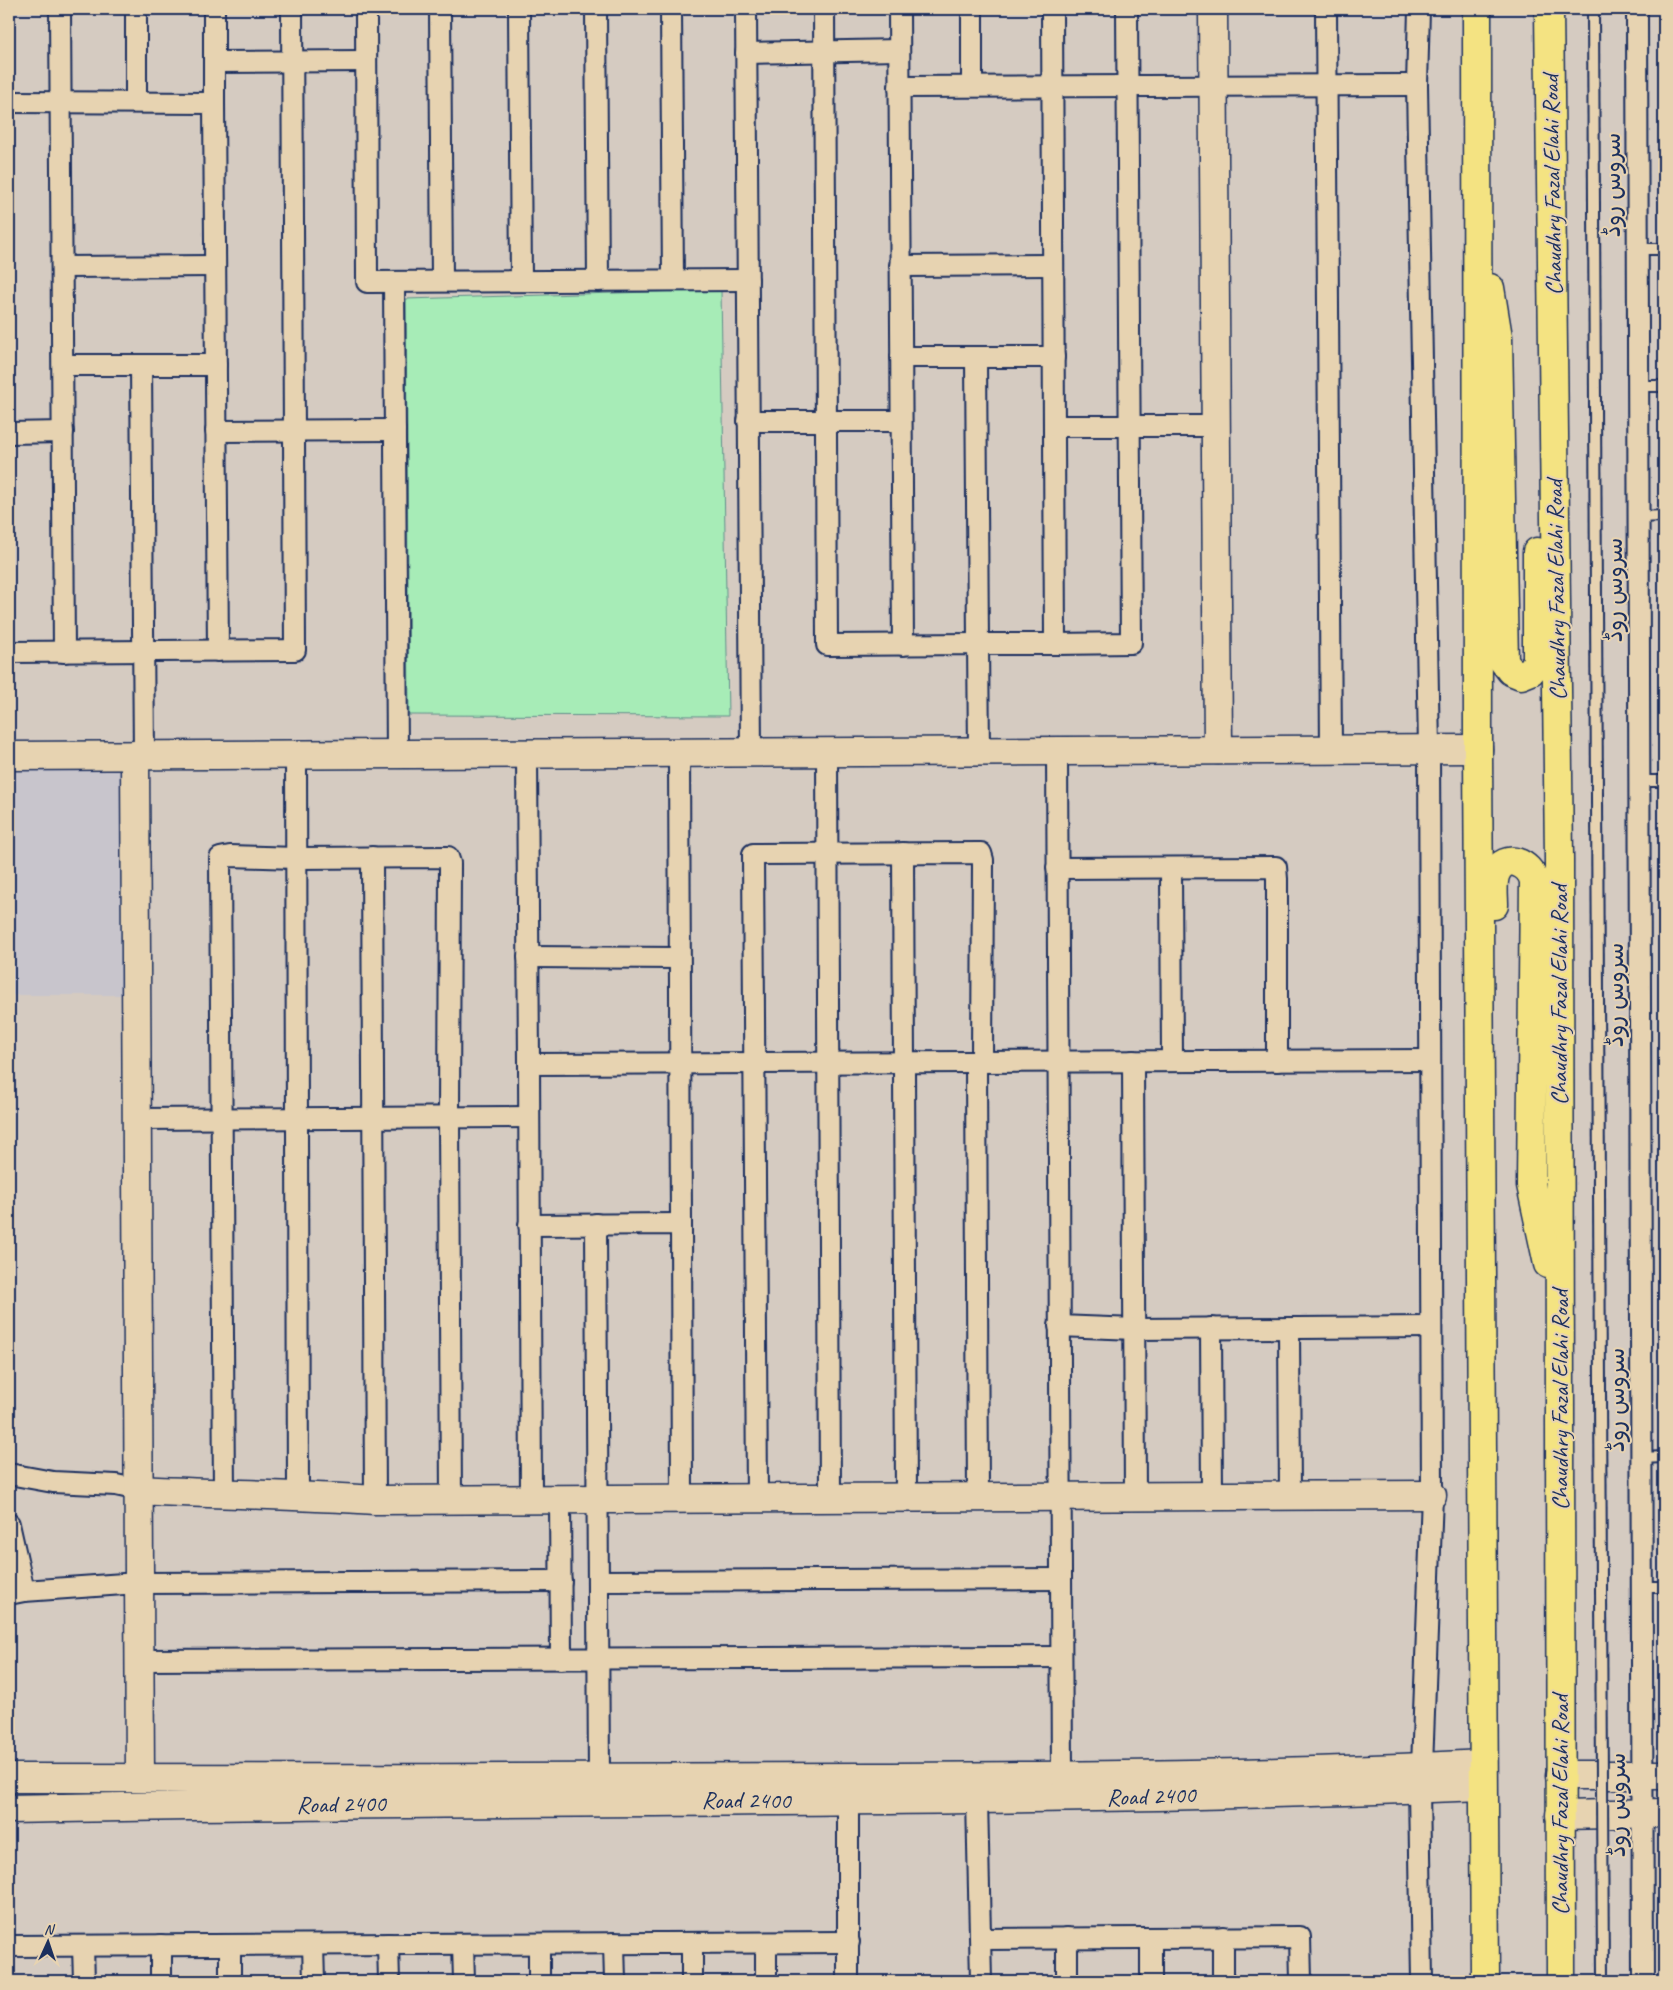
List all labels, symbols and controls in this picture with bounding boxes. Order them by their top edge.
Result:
street label: Chaudhry Fazal Elahi Road [1535,71,1569,296]
street label: سروس روڈ [1597,133,1627,237]
street label: Chaudhry Fazal Elahi Road [1539,476,1573,701]
street label: سروس روڈ [1599,538,1629,642]
street label: Chaudhry Fazal Elahi Road [1544,881,1574,1105]
street label: سروس روڈ [1600,943,1630,1047]
street label: Chaudhry Fazal Elahi Road [1545,1286,1575,1510]
street label: سروس روڈ [1601,1348,1631,1452]
street label: Chaudhry Fazal Elahi Road [1545,1691,1575,1915]
street label: سروس روڈ [1602,1753,1632,1857]
street label: Road 2400 [1106,1779,1198,1813]
street label: Road 2400 [701,1785,793,1815]
street label: Road 2400 [296,1788,388,1820]
north arrow [22,1918,72,1968]
text: N [44,1921,56,1938]

